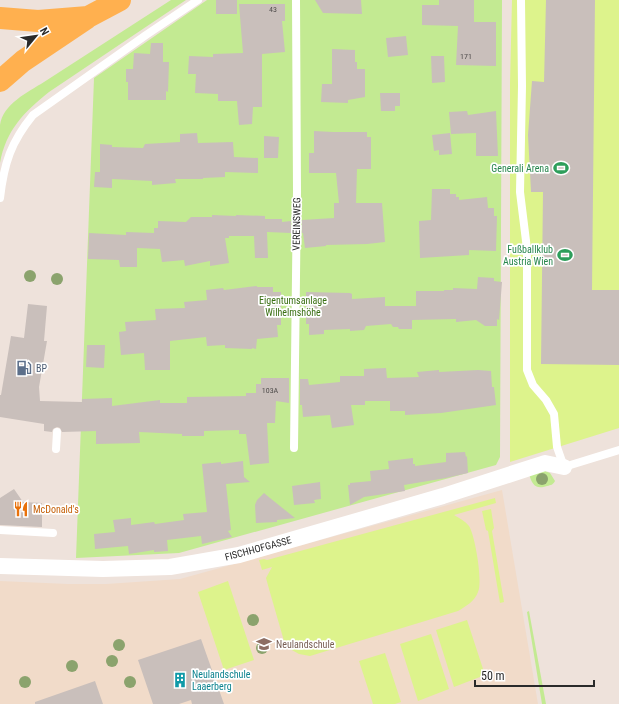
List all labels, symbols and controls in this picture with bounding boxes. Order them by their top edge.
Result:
house number: 43 [269,5,277,14]
north arrow [16,16,56,56]
text: N [37,25,52,38]
house number: 171 [460,52,472,61]
sports icon: Generali Arena [552,159,570,177]
place label: Generali Arena [491,163,549,174]
street label: VEREINSWEG [291,197,302,251]
place label: Fußballklub Austria Wien [503,244,553,267]
sports icon: Fußballklub Austria Wien [556,246,574,264]
park label: Eigentumsanlage Wilhelmshöhe [259,295,327,318]
fuel station icon: BP [15,359,33,377]
place label: BP [36,363,47,374]
house number: 103A [262,386,279,395]
restaurant icon: McDonald's [12,500,30,518]
place label: McDonald's [33,504,79,515]
street label: FISCHHOFGASSE [224,534,293,563]
school or university icon: Neulandschule [255,635,273,653]
place label: Neulandschule [276,639,335,650]
scale bar [475,662,594,688]
place label: Neulandschule Laaerberg [192,669,251,692]
text: 50 m [481,669,505,683]
building icon: Neulandschule Laaerberg [171,671,189,689]

